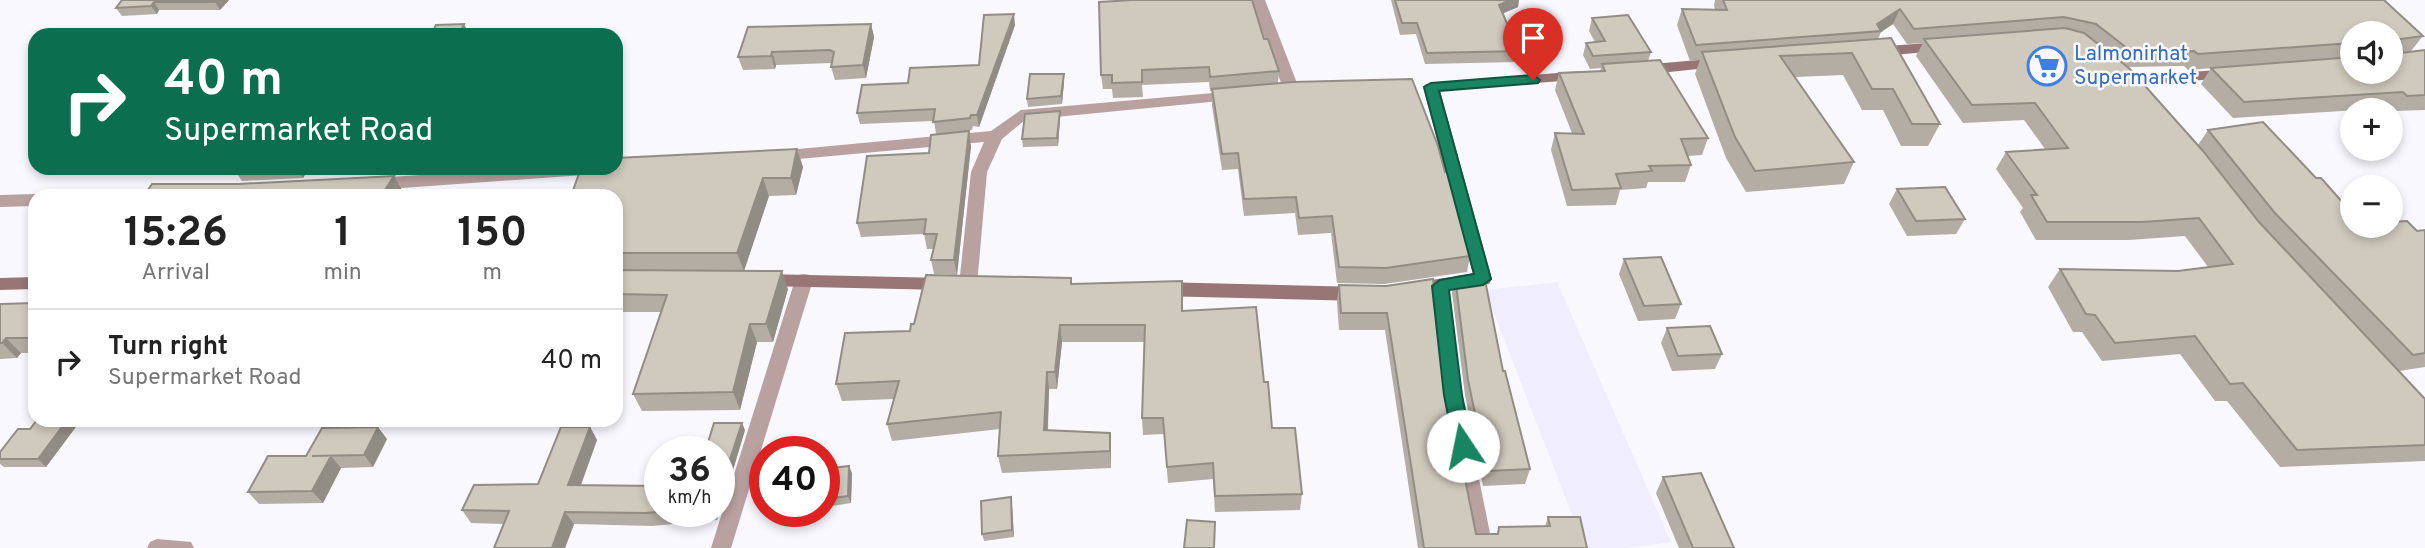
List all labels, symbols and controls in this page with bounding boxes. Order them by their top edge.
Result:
pin [1503,8,1563,80]
icon: arrive [1514,19,1552,57]
map controls [2340,21,2403,238]
button: sound [2340,21,2403,84]
place label: Lalmonirhat Supermarket [2074,41,2197,92]
supermarket icon: Lalmonirhat Supermarket [2026,45,2068,87]
text: 40 m [164,51,283,113]
icon: right [49,56,140,147]
button: + [2340,98,2403,161]
text: Supermarket Road [164,112,433,152]
button: − [2340,175,2403,238]
text: 15:26 [124,208,228,261]
text: 1 [334,208,351,261]
text: 150 [457,208,527,261]
text: Arrival [141,259,210,288]
text: min [323,259,362,288]
text: m [483,259,502,288]
text: Turn right [108,331,228,364]
icon: right [49,343,87,381]
text: 40 m [541,345,602,378]
text: Supermarket Road [108,364,302,393]
position arrow [1426,409,1500,483]
speed limit sign: 40 [749,436,840,527]
text: 36 [668,450,711,494]
text: km/h [668,487,711,510]

